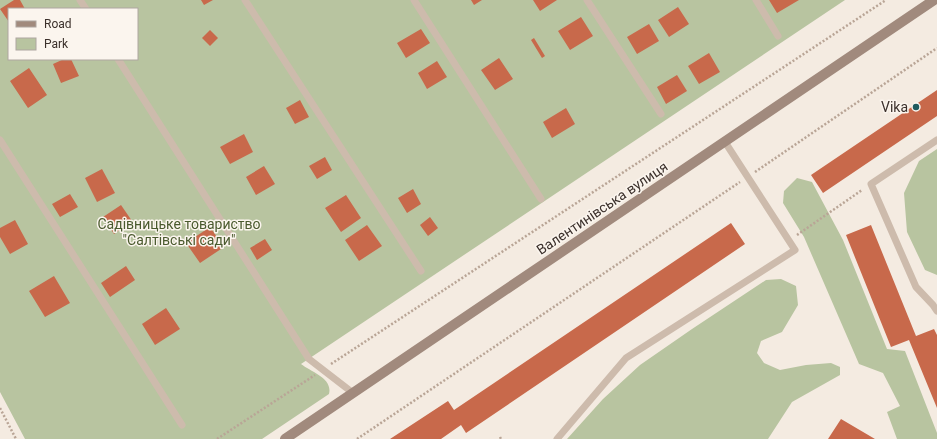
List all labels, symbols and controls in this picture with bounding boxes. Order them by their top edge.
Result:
legend [8,8,138,60]
text: Road [44,17,72,31]
text: Park [44,37,69,51]
place label: Vika [881,99,908,115]
marker: Vika [911,102,921,112]
street label: Валентинівська вулиця [534,158,670,258]
park label: Садівницьке товариство "Салтівські сади" [97,216,261,248]

